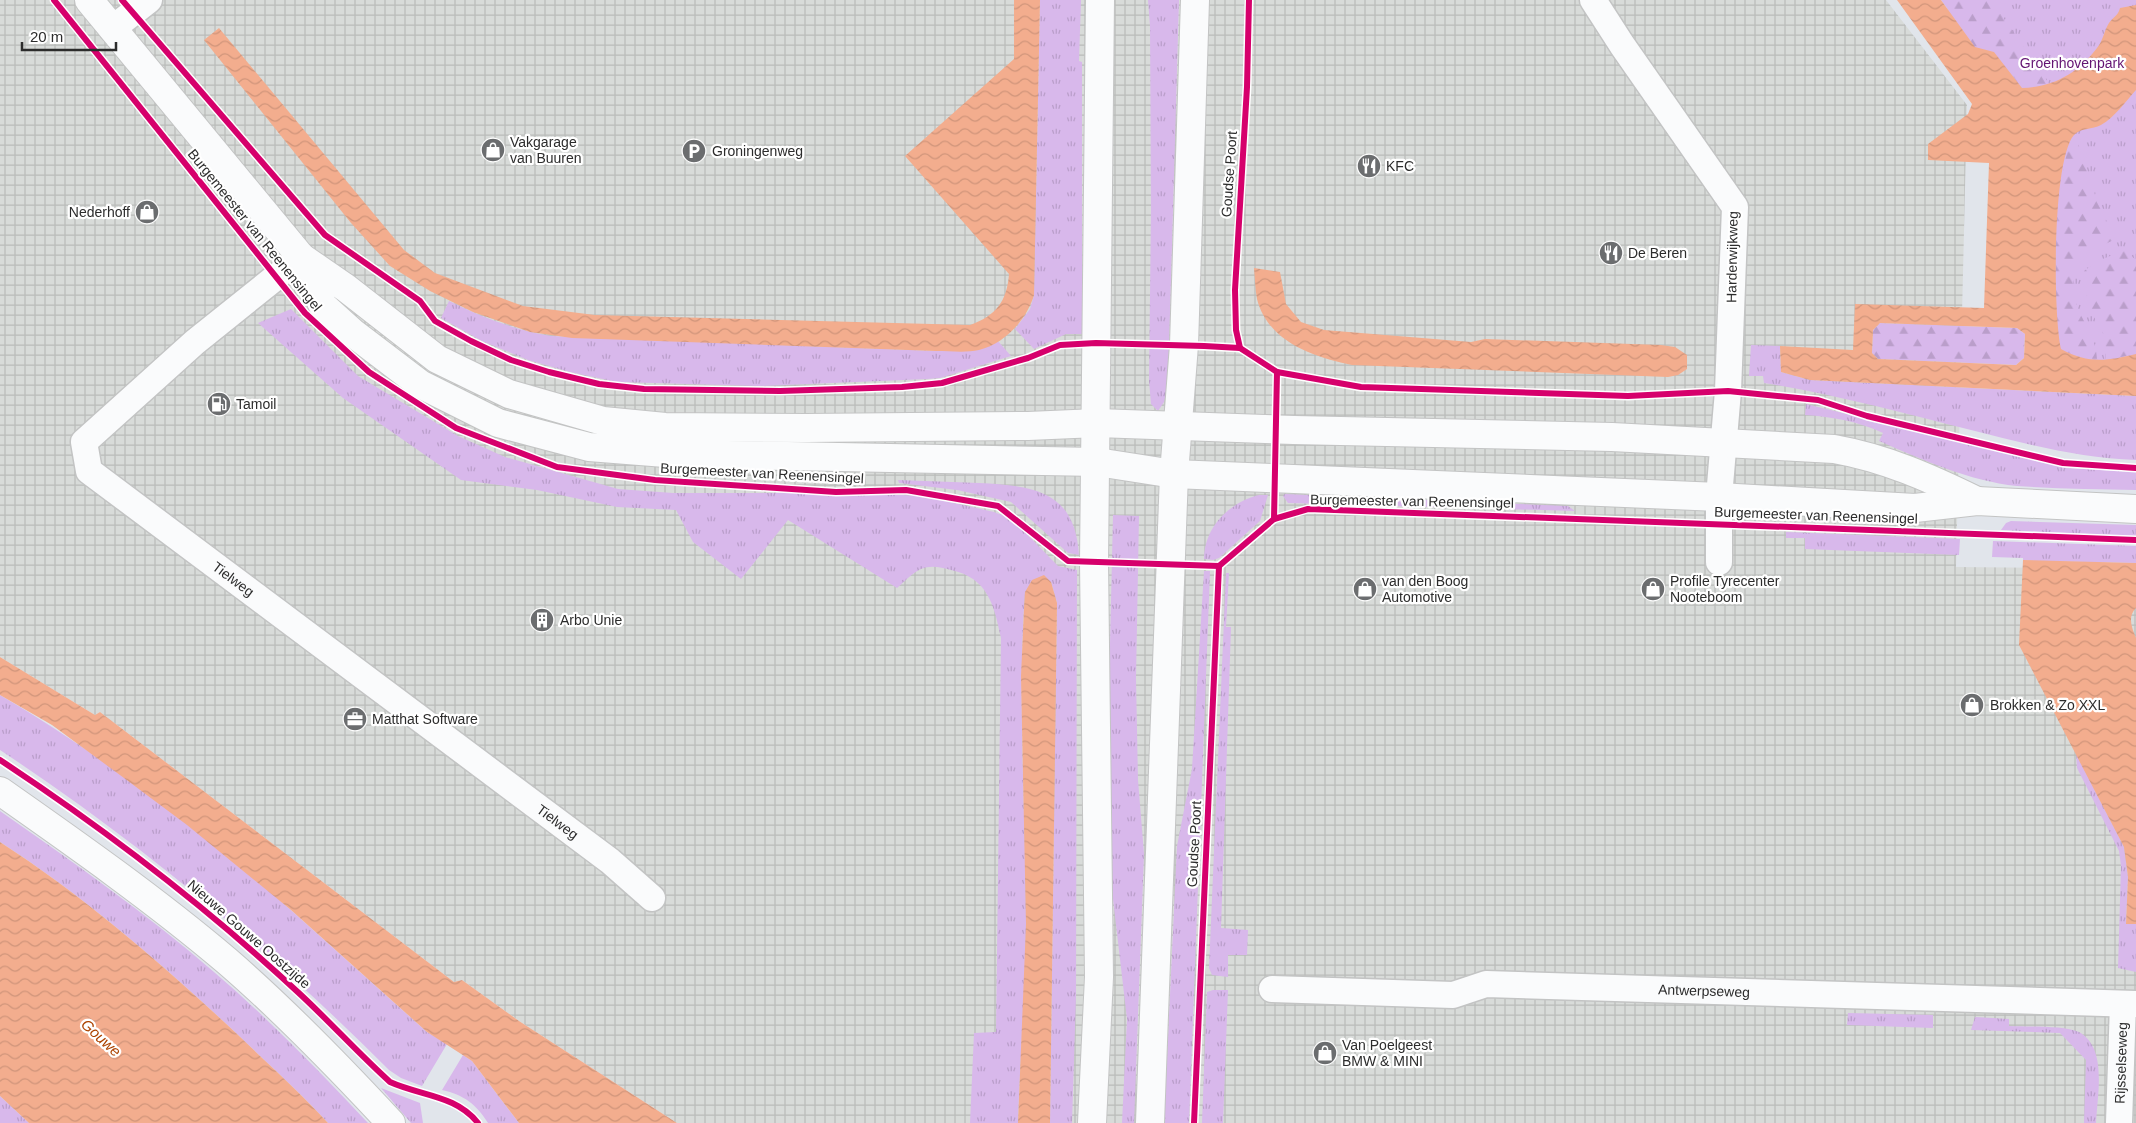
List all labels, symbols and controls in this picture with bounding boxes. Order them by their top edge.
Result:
scale bar [22,20,116,52]
text: 20 m [30,28,63,45]
park label: Groenhovenpark [2020,55,2125,71]
street label: Goudse Poort [1218,130,1240,218]
place label: Vakgarage van Buuren [510,134,582,166]
shop icon: Vakgarage van Buuren [480,137,506,163]
parking icon: Groningenweg [681,138,707,164]
place label: Groningenweg [712,143,803,159]
street label: Burgemeester van Reenensingel [185,146,325,314]
restaurant icon: KFC [1356,153,1382,179]
place label: KFC [1386,158,1414,174]
shop icon: Nederhoff [134,199,160,225]
place label: Nederhoff [69,204,130,220]
street label: Harderwijkweg [1723,211,1741,303]
restaurant icon: De Beren [1598,240,1624,266]
place label: De Beren [1628,245,1687,261]
fuel station icon: Tamoil [206,391,232,417]
place label: Tamoil [236,396,276,412]
street label: Burgemeester van Reenensingel [660,460,864,486]
street label: Burgemeester van Reenensingel [1310,491,1514,511]
street label: Burgemeester van Reenensingel [1714,503,1918,527]
street label: Tielweg [209,558,257,600]
place label: van den Boog Automotive [1382,573,1468,605]
place label: Profile Tyrecenter Nooteboom [1670,573,1780,605]
shop icon: van den Boog Automotive [1352,576,1378,602]
shop icon: Profile Tyrecenter Nooteboom [1640,576,1666,602]
building icon: Arbo Unie [529,607,555,633]
place label: Arbo Unie [560,612,622,628]
shop icon: Brokken & Zo XXL [1959,692,1985,718]
place label: Brokken & Zo XXL [1990,697,2105,713]
office icon: Matthat Software [342,706,368,732]
place label: Matthat Software [372,711,478,727]
street label: Goudse Poort [1184,800,1204,888]
street label: Tielweg [534,801,581,842]
street label: Nieuwe Gouwe Oostzijde [184,876,314,992]
street label: Antwerpseweg [1658,981,1750,1000]
water label: Gouwe [78,1015,125,1060]
street label: Rijsselseweg [2112,1022,2130,1104]
place label: Van Poelgeest BMW & MINI [1342,1037,1432,1069]
shop icon: Van Poelgeest BMW & MINI [1312,1040,1338,1066]

